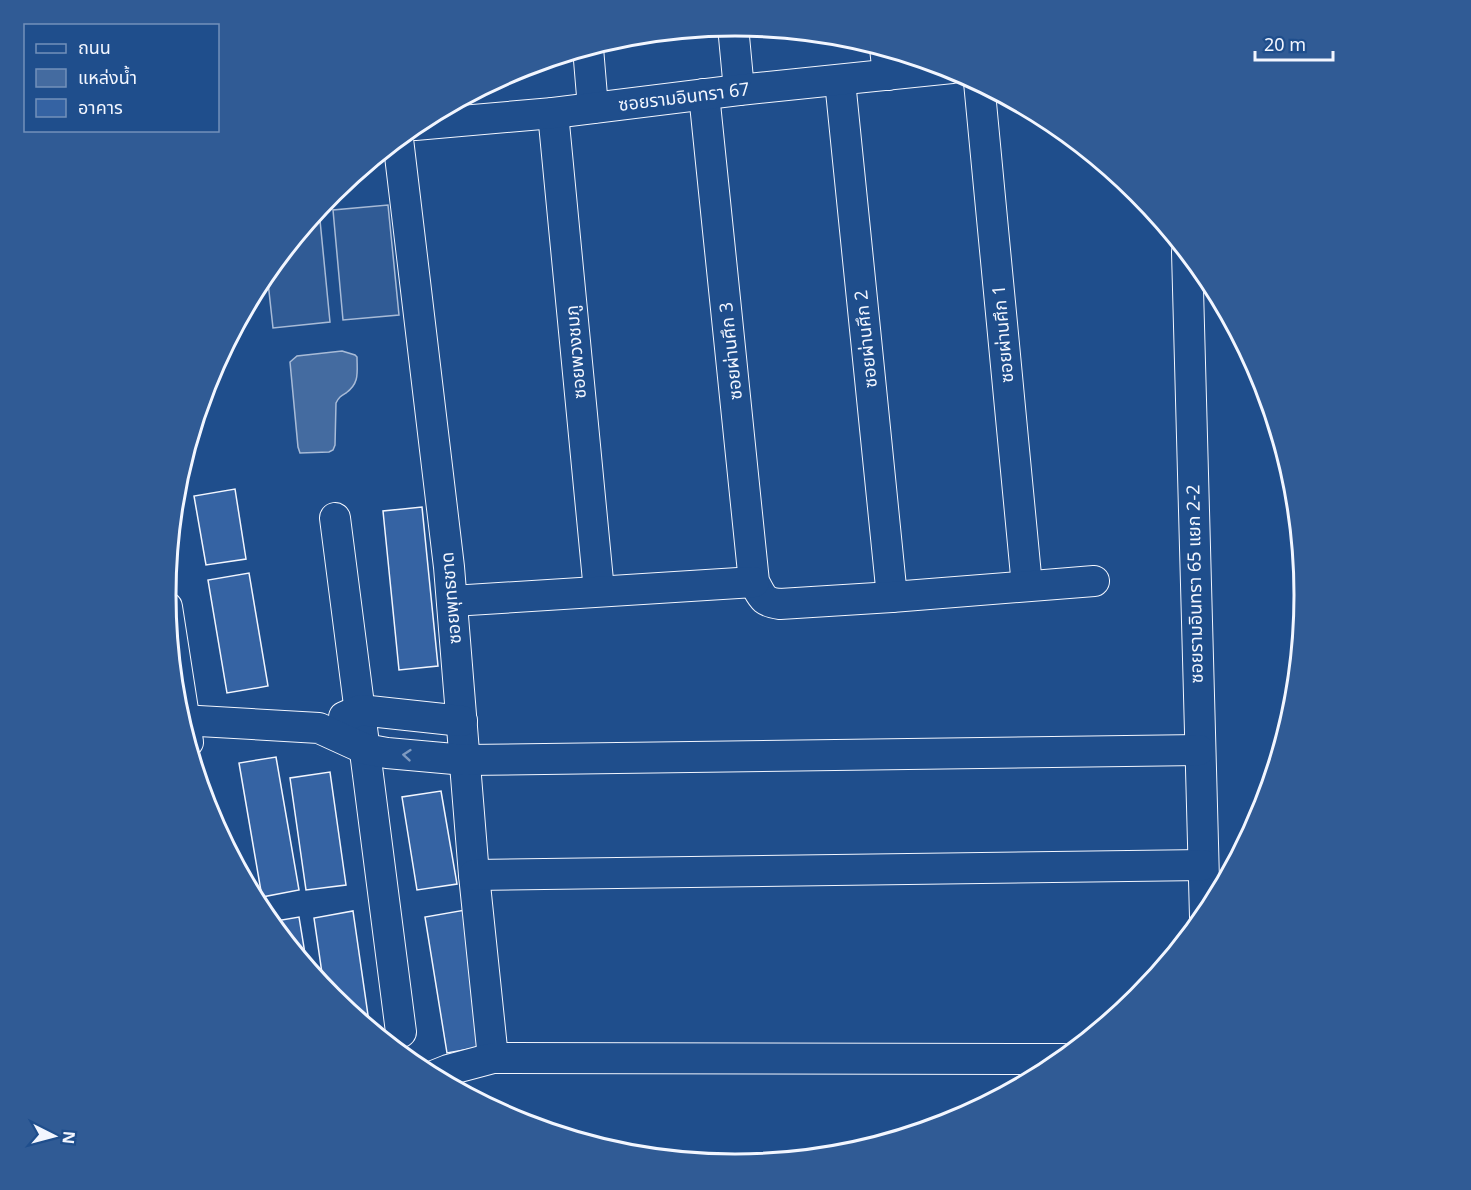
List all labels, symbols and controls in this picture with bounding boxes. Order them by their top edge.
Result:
legend [24,24,219,132]
scale bar [1255,24,1333,62]
text: 20 m [1264,32,1306,56]
text: ถนน [78,35,111,59]
text: แหล่งน้ำ [78,65,137,89]
street label: ซอยรามอินทรา 67 [617,76,751,116]
text: อาคาร [78,95,123,119]
street label: ซอยผ่านศึก 1 [986,284,1018,384]
street label: ซอยผ่านศึก 2 [848,289,882,389]
street label: ซอยผ่านศึก 3 [713,301,747,401]
street label: ซอยพวงชมภู [559,304,592,400]
street label: ซอยรามอินทรา 65 แยก 2-2 [1180,484,1208,684]
street label: ซอยพุทธชาด [434,551,466,645]
one-way arrow [402,749,411,762]
north arrow [24,1106,84,1166]
text: N [57,1130,81,1145]

